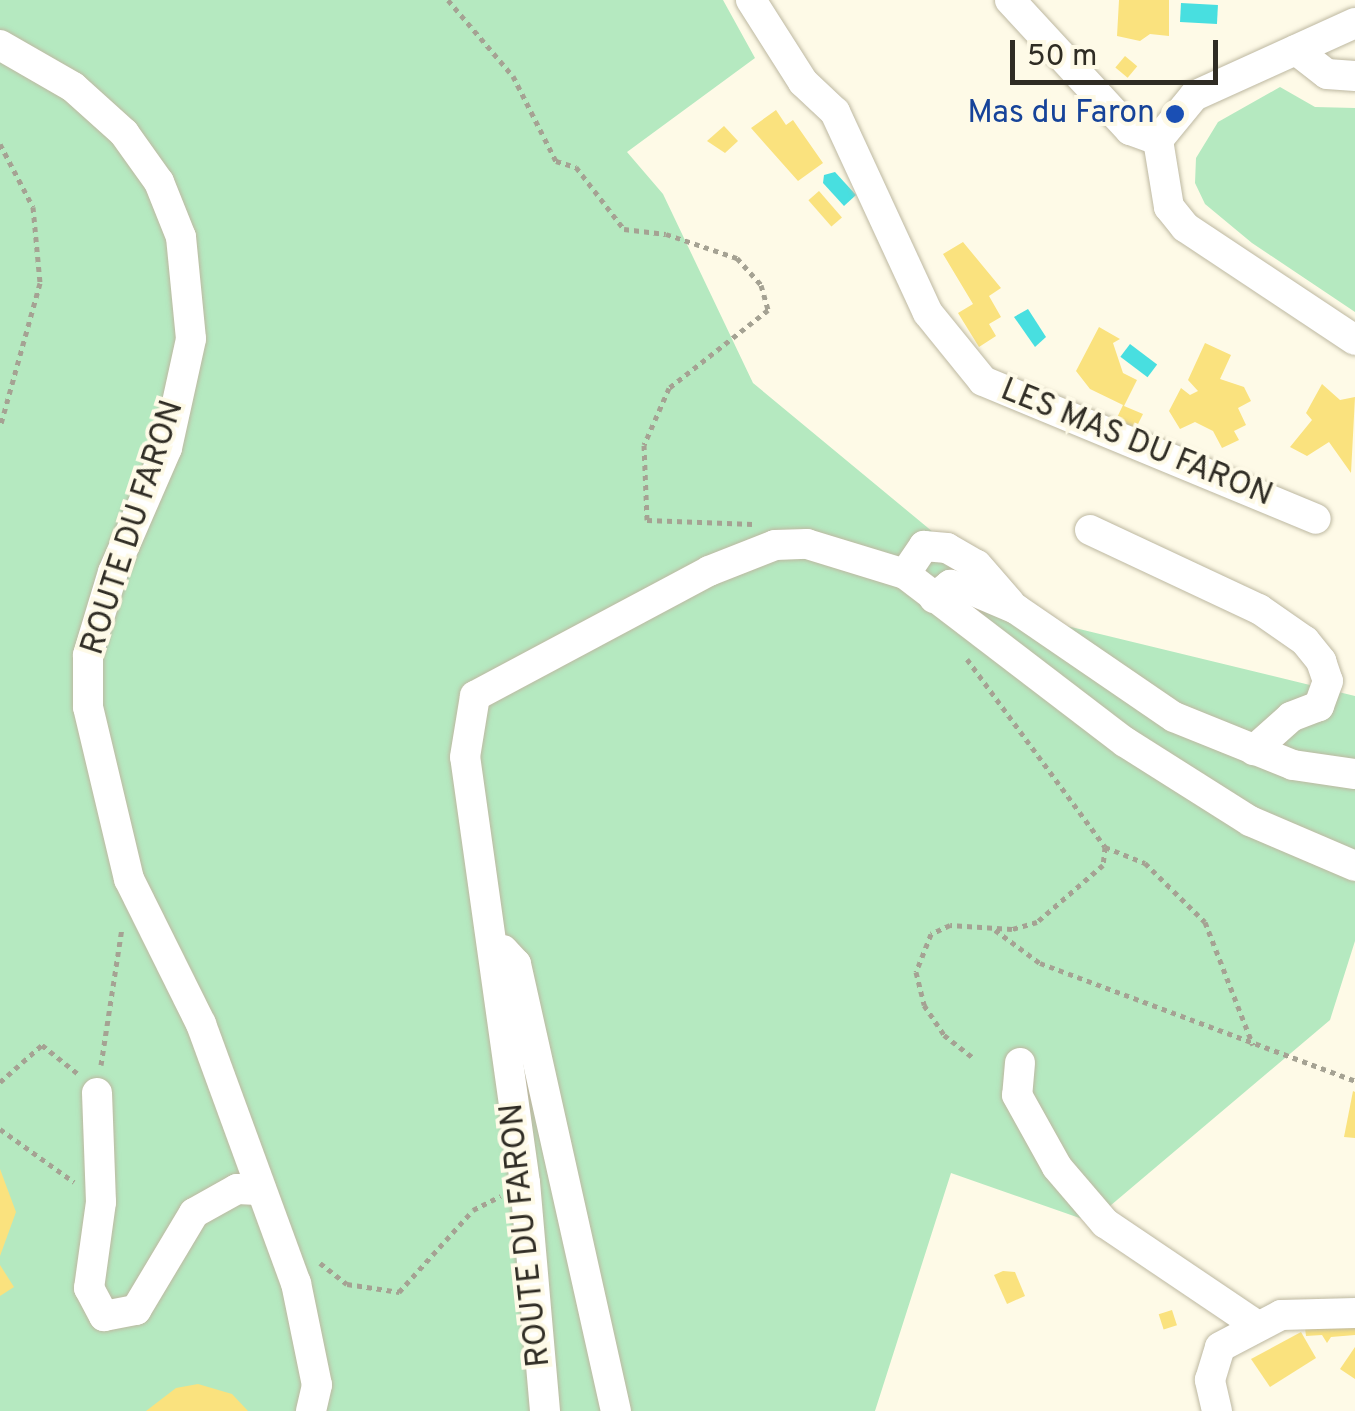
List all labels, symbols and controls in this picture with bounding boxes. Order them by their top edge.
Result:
scale bar [1015,20,1222,82]
text: 50 m [1027,39,1097,76]
place label: Mas du Faron [967,95,1155,133]
marker: Mas du Faron [1164,103,1186,125]
street label: LES MAS DU FARON [995,372,1277,516]
street label: ROUTE DU FARON [75,396,193,660]
street label: ROUTE DU FARON [494,1101,560,1369]

